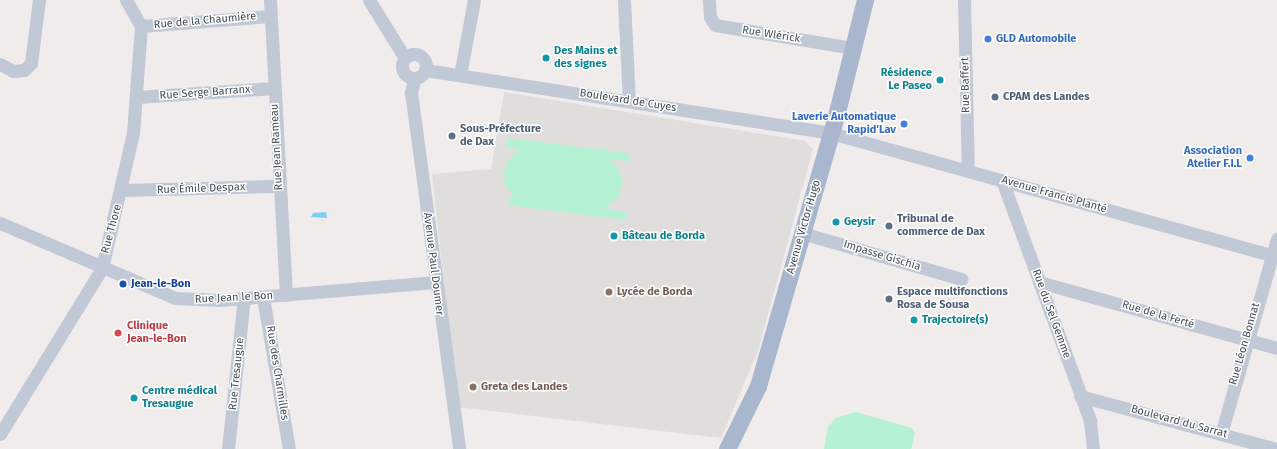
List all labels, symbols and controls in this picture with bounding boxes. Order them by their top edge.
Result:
street label: Rue de la Chaumière [153,10,257,32]
street label: Rue Wlérick [741,24,801,46]
place label: GLD Automobile [996,32,1076,46]
marker: GLD Automobile [983,34,993,44]
place label: Des Mains et des signes [554,45,618,71]
marker: Des Mains et des signes [541,53,551,63]
street label: Rue Baffert [959,57,973,113]
place label: Résidence Le Paseo [881,67,932,93]
marker: Résidence Le Paseo [935,75,945,85]
street label: Rue Serge Barranx [159,83,251,103]
street label: Boulevard de Cuyes [579,87,677,115]
place label: CPAM des Landes [1003,90,1089,104]
marker: CPAM des Landes [990,92,1000,102]
street label: Rue Jean Rameau [268,103,286,191]
place label: Laverie Automatique Rapid'Lav [792,111,896,137]
marker: Laverie Automatique Rapid'Lav [899,119,909,129]
place label: Sous-Préfecture de Dax [460,123,541,149]
marker: Sous-Préfecture de Dax [447,131,457,141]
place label: Association Atelier F.I.L [1184,145,1242,171]
marker: Association Atelier F.I.L [1245,153,1255,163]
street label: Avenue Francis Planté [1000,174,1108,216]
street label: Avenue Victor Hugo [784,178,824,276]
street label: Rue Émile Despax [157,181,245,197]
street label: Rue Thore [99,203,125,255]
street label: Avenue Paul Doumer [420,212,446,316]
place label: Tribunal de commerce de Dax [897,213,985,239]
place label: Geysir [844,215,876,229]
marker: Geysir [831,217,841,227]
marker: Tribunal de commerce de Dax [884,221,894,231]
place label: Bâteau de Borda [622,229,705,243]
marker: Bâteau de Borda [609,231,619,241]
street label: Impasse Gischia [842,238,922,274]
street label: Rue du Sel Gemme [1029,268,1073,360]
place label: Jean-le-Bon [131,277,191,291]
marker: Jean-le-Bon [118,279,128,289]
place label: Lycée de Borda [617,285,692,299]
place label: Espace multifonctions Rosa de Sousa [897,286,1008,312]
marker: Lycée de Borda [604,287,614,297]
street label: Rue Jean le Bon [195,289,273,307]
marker: Espace multifonctions Rosa de Sousa [884,294,894,304]
street label: Rue de la Ferté [1120,298,1196,332]
street label: Rue Léon Bonnat [1227,301,1263,387]
place label: Trajectoire(s) [922,313,988,327]
marker: Trajectoire(s) [909,315,919,325]
place label: Clinique Jean-le-Bon [127,320,187,346]
street label: Rue des Charmilles [263,325,291,421]
marker: Clinique Jean-le-Bon [112,327,124,339]
street label: Rue Tresaugue [227,337,247,411]
place label: Greta des Landes [481,380,567,394]
marker: Greta des Landes [468,382,478,392]
place label: Centre médical Tresaugue [142,385,217,411]
marker: Centre médical Tresaugue [129,393,139,403]
street label: Boulevard du Sarrat [1129,403,1229,441]

